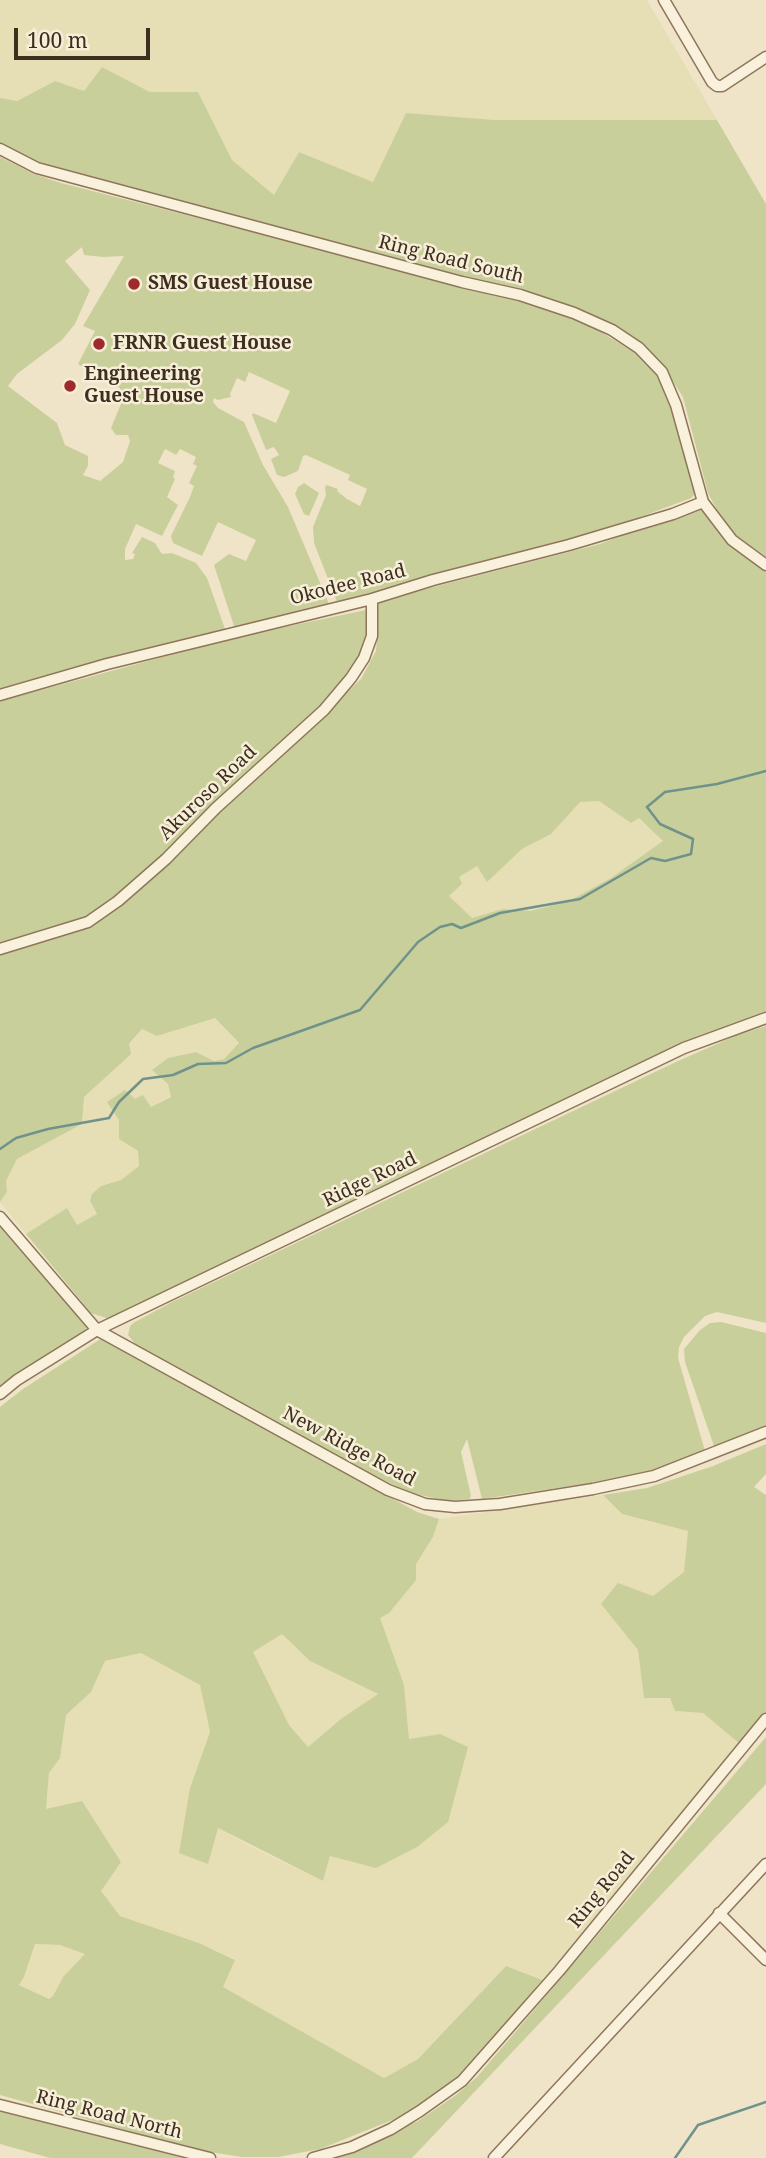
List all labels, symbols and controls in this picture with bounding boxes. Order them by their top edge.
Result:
scale bar [18,14,154,58]
text: 100 m [27,26,88,54]
street label: Ring Road South [376,231,526,289]
place label: SMS Guest House [148,273,313,295]
marker: SMS Guest House [126,276,142,292]
place label: FRNR Guest House [113,333,292,355]
marker: FRNR Guest House [91,336,107,352]
place label: Engineering Guest House [84,364,204,408]
marker: Engineering Guest House [62,378,78,394]
street label: Okodee Road [288,560,408,610]
street label: Akuroso Road [154,741,262,845]
street label: Ridge Road [319,1148,421,1212]
street label: New Ridge Road [279,1402,419,1492]
street label: Ring Road [564,1847,640,1933]
street label: Ring Road North [34,2086,184,2144]

